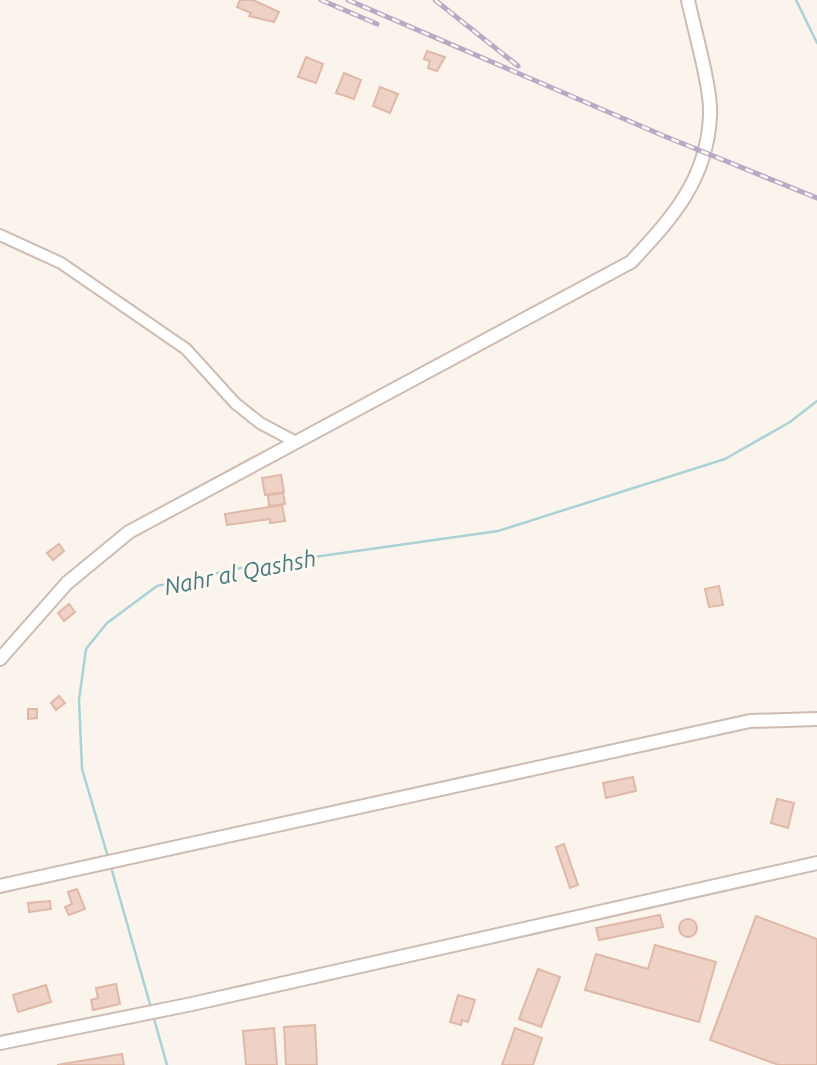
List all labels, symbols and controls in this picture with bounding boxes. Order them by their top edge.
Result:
water label: Nahr al Qashsh [162,545,318,599]

